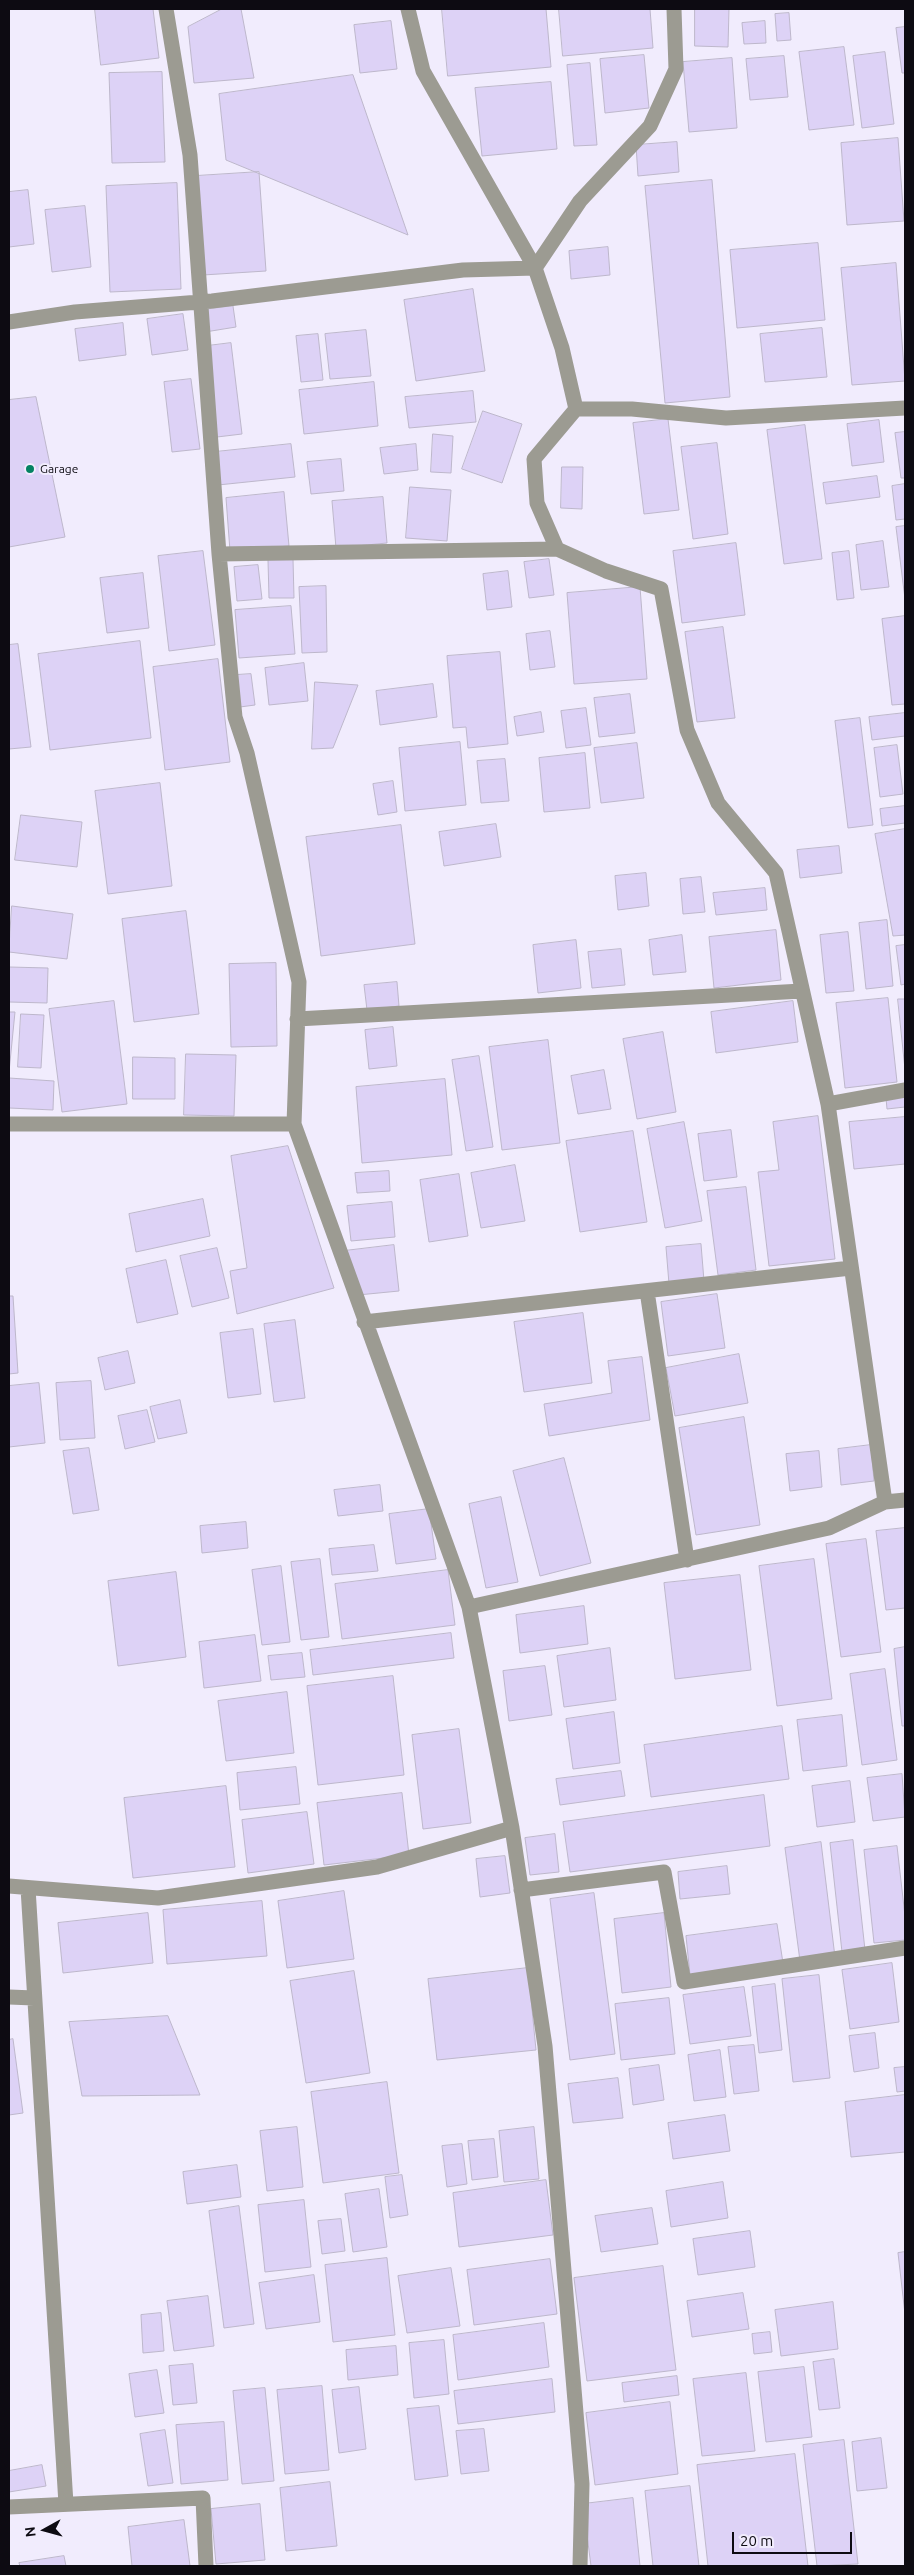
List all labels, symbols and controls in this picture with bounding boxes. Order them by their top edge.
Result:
place label: Garage [40,462,78,476]
marker: Garage [24,463,36,475]
north arrow [20,2505,70,2555]
scale bar [734,2522,854,2554]
text: N [22,2526,39,2538]
text: 20 m [740,2532,773,2549]

